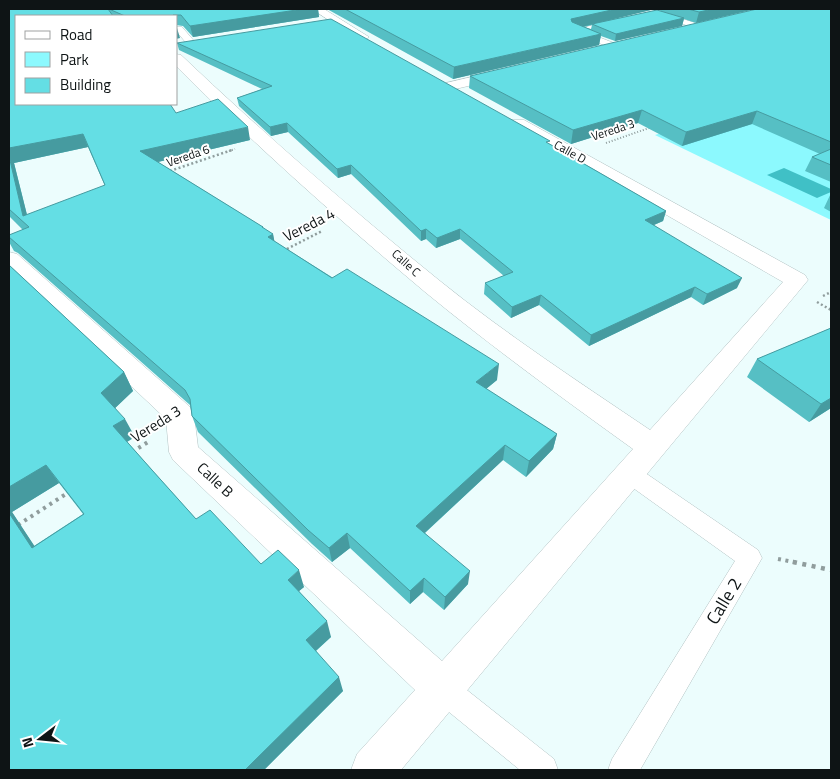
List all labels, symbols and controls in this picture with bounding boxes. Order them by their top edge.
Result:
legend [15,15,178,105]
text: Road [60,23,92,46]
text: Park [60,48,89,71]
text: Building [60,73,111,96]
street label: Vereda 3 [589,114,637,145]
street label: Calle D [551,135,590,168]
street label: Vereda 6 [164,139,212,172]
street label: Vereda 4 [279,202,339,247]
street label: Calle C [388,244,425,281]
street label: Vereda 3 [126,399,185,448]
street label: Calle B [192,457,239,503]
street label: Calle 2 [699,572,748,629]
north arrow [15,714,65,764]
text: N [16,735,38,750]

